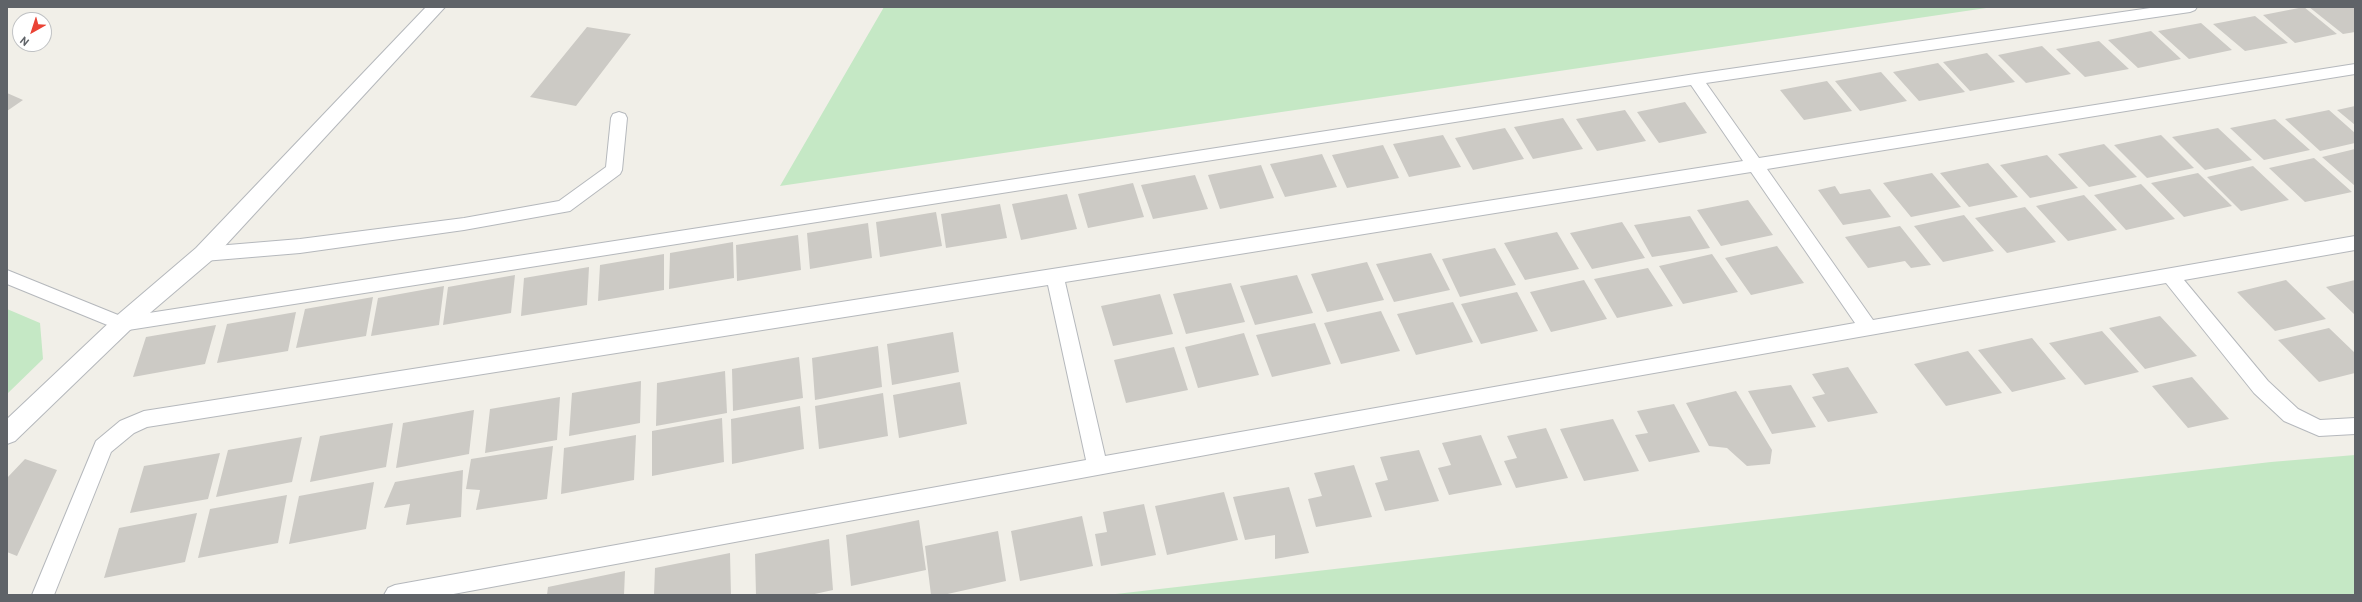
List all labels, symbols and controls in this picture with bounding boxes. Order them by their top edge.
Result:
north arrow [12,12,52,52]
text: N [18,33,33,48]

